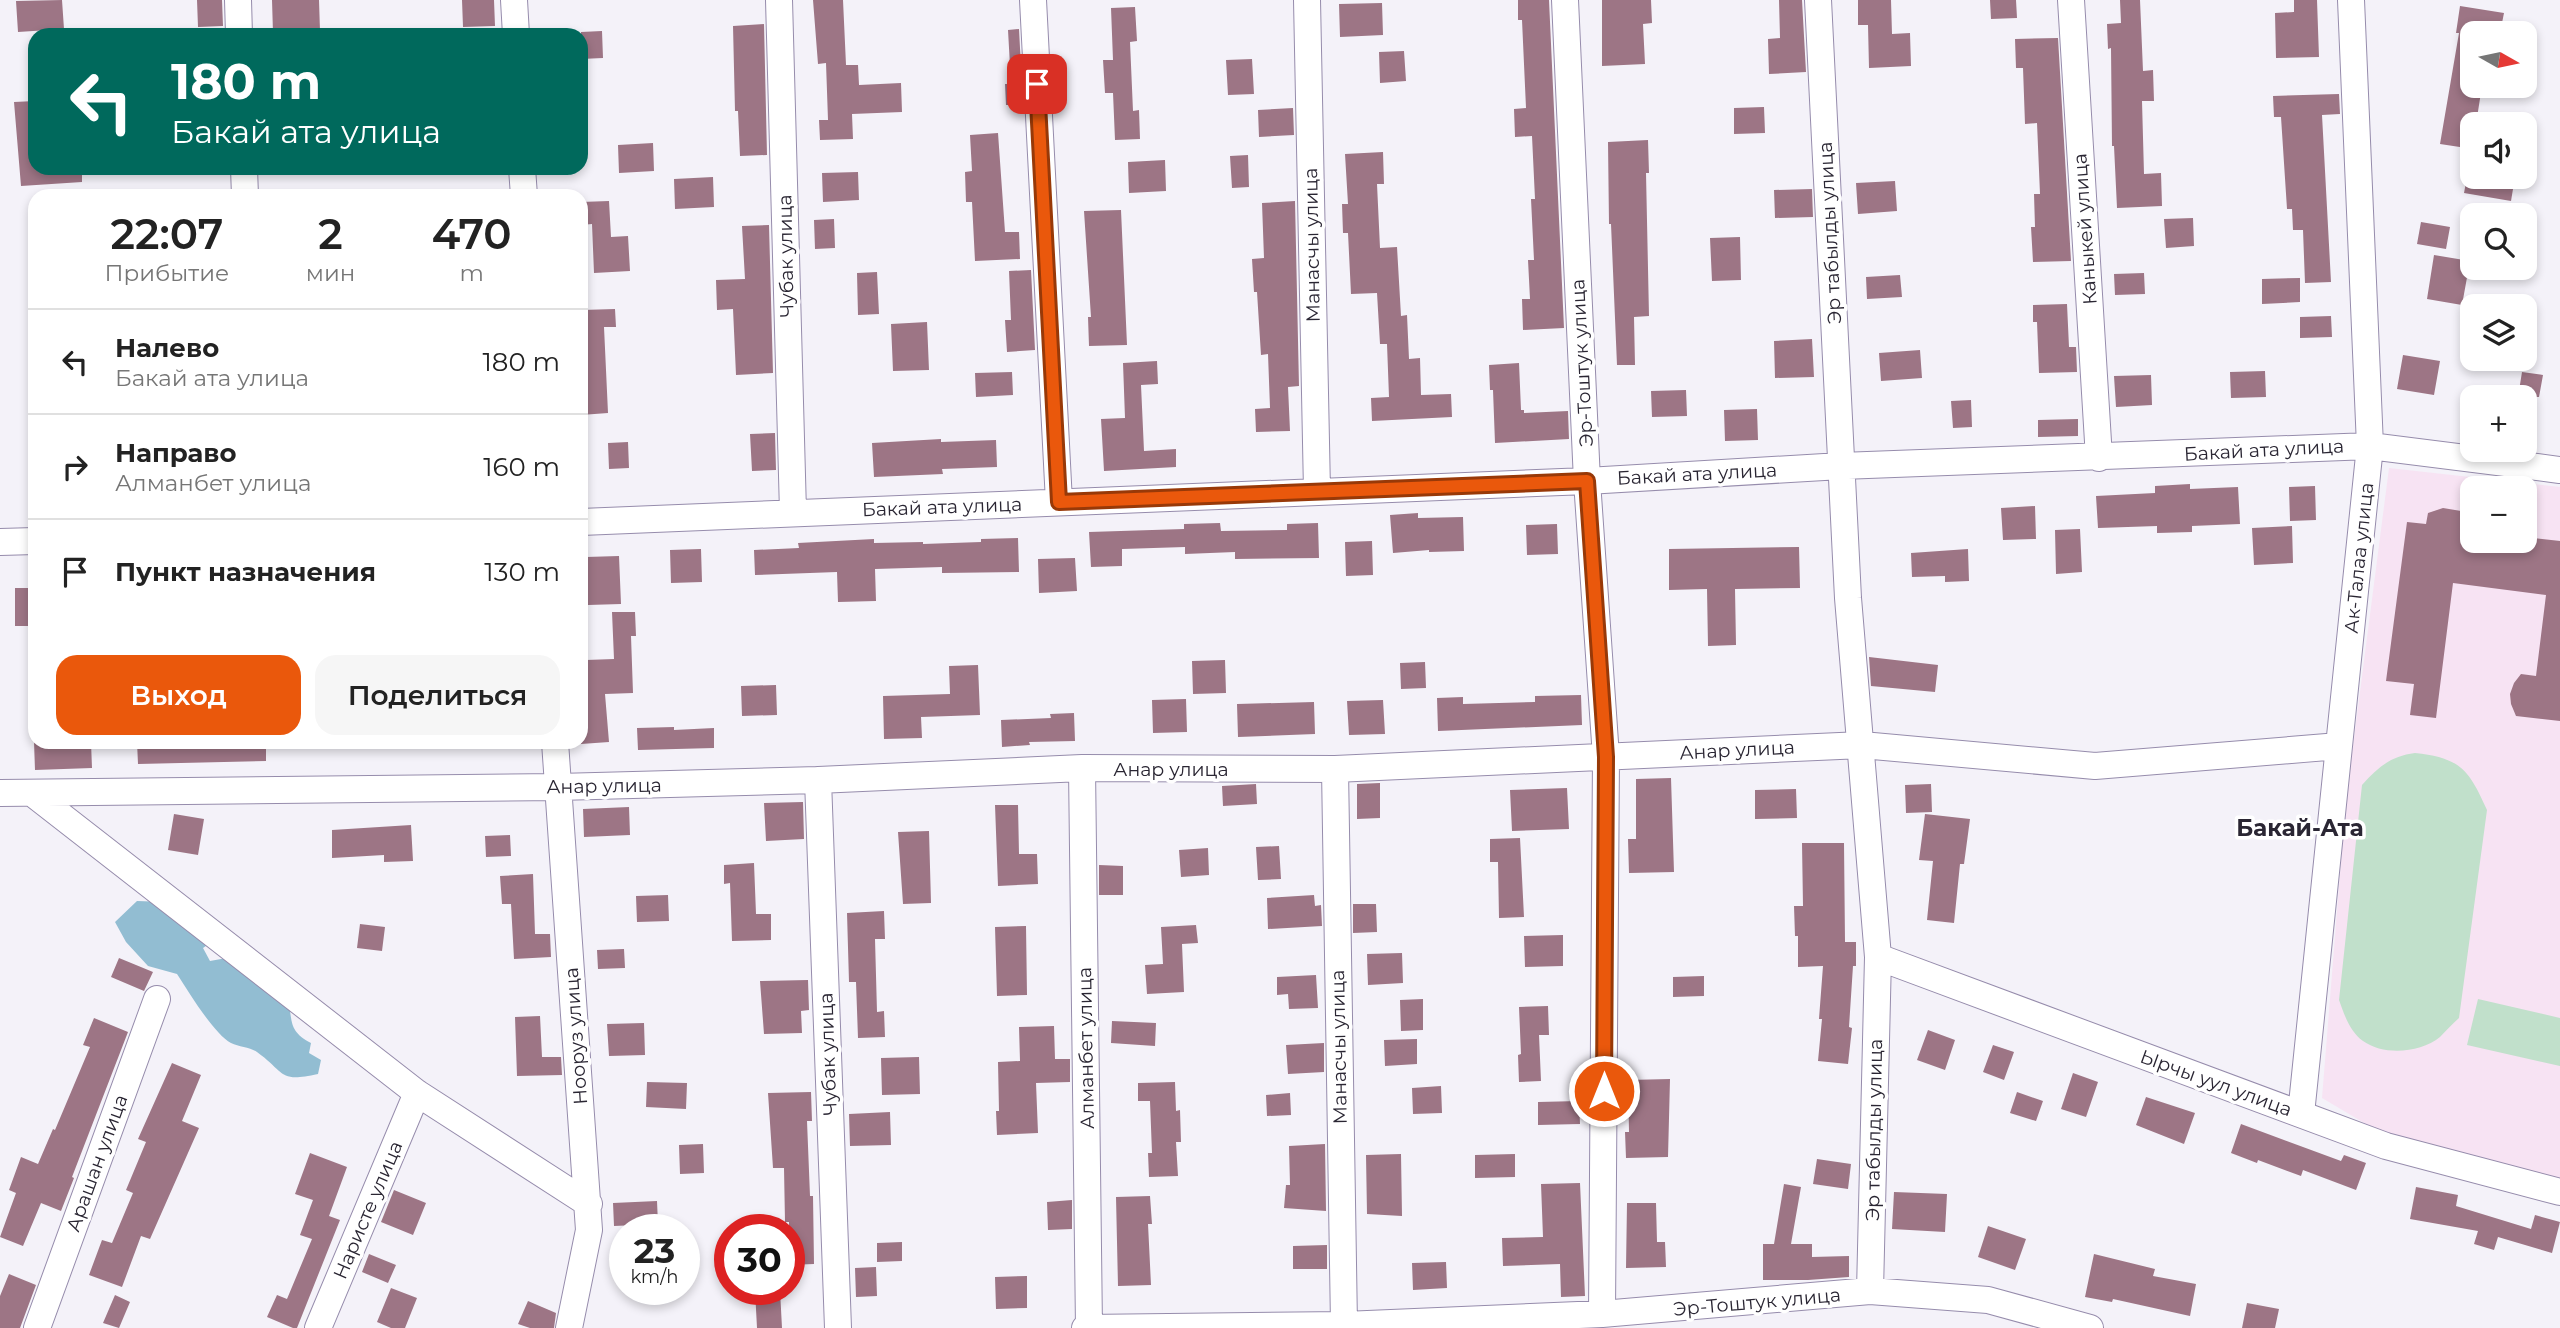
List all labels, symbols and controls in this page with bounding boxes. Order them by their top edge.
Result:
north arrow [2460,21,2538,98]
map controls [2460,21,2537,553]
text: 180 m [171,52,321,111]
pin [1007,54,1067,114]
icon: left [56,56,147,147]
icon: arrive [1018,65,1056,103]
text: Бакай ата улица [171,112,441,151]
button: sound [2460,112,2537,189]
street label: Эр табылды улица [1814,141,1846,325]
street label: Каныкей улица [2068,153,2102,305]
street label: Манасчы улица [1299,168,1325,322]
street label: Чубак улица [773,194,799,318]
button: search [2460,203,2537,280]
text: 22:07 [111,208,223,260]
text: 2 [318,208,343,260]
text: 470 [432,208,511,260]
text: Прибытие [105,259,229,287]
text: мин [306,259,355,287]
text: m [459,259,484,287]
street label: Эр-Тоштук улица [1566,278,1598,448]
button: layers [2460,294,2537,371]
text: Налево [115,332,219,364]
icon: left [56,343,94,381]
text: 180 m [482,346,560,378]
text: Бакай ата улица [115,364,309,392]
button: + [2460,385,2537,462]
street label: Бакай ата улица [2183,434,2345,466]
text: Направо [115,437,236,469]
icon: right [56,448,94,486]
text: 160 m [483,451,560,483]
street label: Бакай ата улица [1616,458,1778,490]
text: Алманбет улица [115,469,311,497]
button: − [2460,476,2537,553]
street label: Ак-Талаа улица [2340,481,2378,635]
street label: Бакай ата улица [861,493,1023,521]
icon: arrive [56,553,94,591]
text: Пункт назначения [115,556,376,588]
text: 130 m [484,556,560,588]
button: Выход [56,655,301,735]
button: Поделиться [315,655,560,735]
street label: Анар улица [1679,735,1795,765]
street label: Анар улица [1113,758,1229,781]
street label: Анар улица [546,773,662,799]
district label: Бакай-Ата [2236,814,2364,842]
street label: Нооруз улица [560,967,592,1105]
street label: Алманбет улица [1073,967,1099,1129]
street label: Манасчы улица [1326,970,1352,1124]
street label: Чубак улица [814,992,842,1116]
street label: Эр табылды улица [1861,1039,1887,1221]
street label: Ырчы уул улица [2137,1045,2295,1121]
position arrow [1567,1054,1641,1128]
street label: Арашан улица [62,1091,132,1235]
street label: Наристе улица [329,1137,407,1283]
speed limit sign: 30 [714,1214,805,1305]
text: 23 [634,1229,675,1272]
text: km/h [630,1266,679,1288]
street label: Эр-Тоштук улица [1672,1283,1842,1321]

